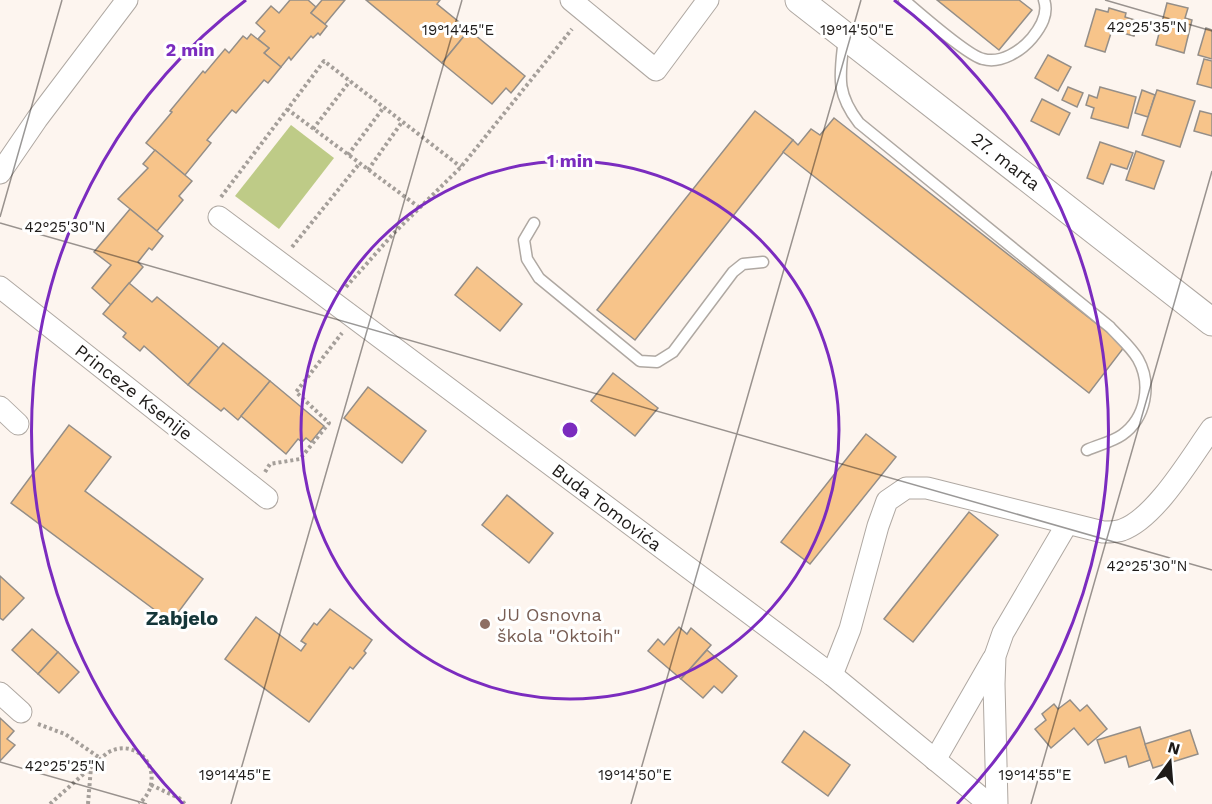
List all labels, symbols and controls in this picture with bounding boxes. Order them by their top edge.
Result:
text: 42°25'35"N [1107,18,1187,36]
text: 19°14'45"E [422,21,494,39]
text: 19°14'50"E [820,21,894,39]
text: 2 min [165,39,215,60]
street label: 27. marta [967,128,1045,194]
text: 1 min [547,150,593,171]
text: 42°25'30"N [25,218,105,236]
street label: Princeze Ksenije [71,340,197,444]
centre of rings [560,420,580,440]
street label: Buda Tomovića [548,459,666,555]
text: 42°25'30"N [1107,557,1187,575]
place label: JU Osnovna škola "Oktoih" [497,604,621,646]
district label: Zabjelo [146,606,218,630]
marker: JU Osnovna škola "Oktoih" [478,617,492,631]
north arrow [1140,732,1200,792]
text: N [1166,737,1182,759]
text: 42°25'25"N [25,757,105,775]
text: 19°14'45"E [199,766,271,784]
text: 19°14'50"E [598,766,672,784]
text: 19°14'55"E [999,766,1071,784]

